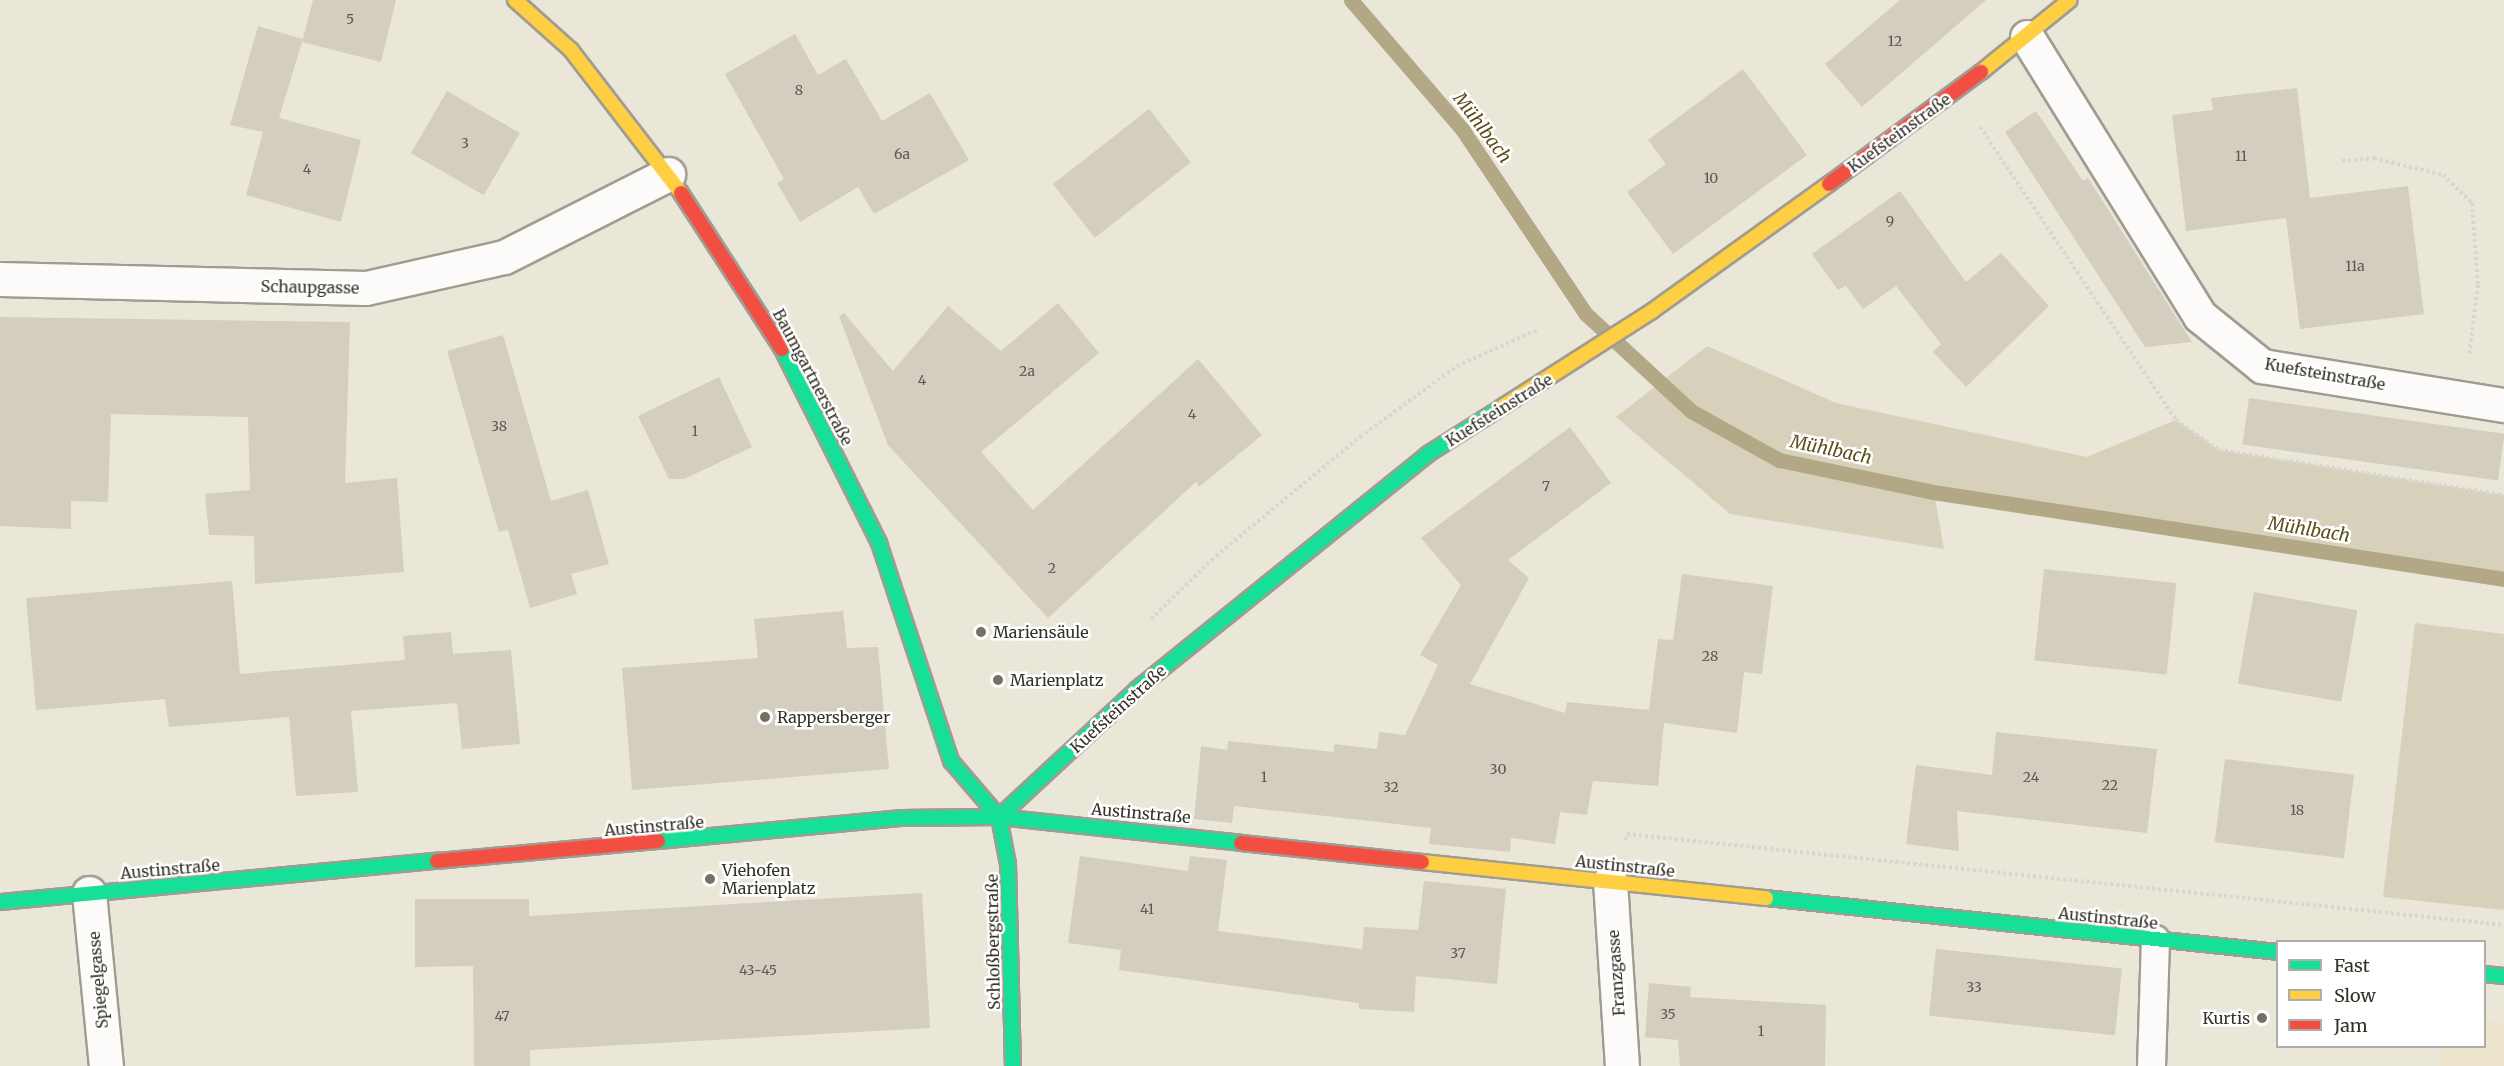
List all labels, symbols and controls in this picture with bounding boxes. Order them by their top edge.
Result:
house number: 5 [346,11,354,27]
house number: 12 [1888,33,1902,49]
house number: 8 [795,82,803,98]
water label: Mühlbach [1448,88,1516,168]
street label: Kuefsteinstraße [1844,89,1954,177]
house number: 3 [461,135,469,151]
house number: 6a [894,146,910,162]
house number: 11 [2235,148,2247,164]
house number: 4 [303,161,311,177]
house number: 10 [1704,170,1718,186]
house number: 9 [1886,213,1894,229]
house number: 11a [2345,258,2365,274]
street label: Schaupgasse [260,277,360,297]
street label: Baumgartnerstraße [769,305,857,449]
street label: Kuefsteinstraße [2263,354,2387,394]
house number: 2a [1019,363,1035,379]
street label: Kuefsteinstraße [1442,370,1556,450]
house number: 4 [918,372,926,388]
house number: 4 [1188,406,1196,422]
house number: 38 [491,418,507,434]
house number: 1 [692,423,698,439]
water label: Mühlbach [1788,431,1874,469]
house number: 7 [1542,478,1550,494]
water label: Mühlbach [2266,513,2352,547]
house number: 2 [1048,560,1056,576]
place label: Mariensäule [993,622,1089,642]
marker: Mariensäule [974,625,988,639]
house number: 28 [1702,648,1718,664]
street label: Kuefsteinstraße [1066,661,1170,757]
place label: Marienplatz [1010,670,1103,690]
marker: Marienplatz [991,673,1005,687]
place label: Rappersberger [777,707,890,727]
marker: Rappersberger [758,710,772,724]
house number: 30 [1490,761,1506,777]
house number: 1 [1261,769,1267,785]
house number: 24 [2023,769,2039,785]
house number: 22 [2102,777,2118,793]
house number: 32 [1383,779,1399,795]
street label: Austinstraße [1090,799,1192,827]
house number: 18 [2290,802,2304,818]
street label: Austinstraße [603,812,705,840]
street label: Austinstraße [1574,851,1676,881]
street label: Austinstraße [119,855,221,883]
place label: Viehofen Marienplatz [722,860,815,898]
marker: Viehofen Marienplatz [703,872,717,886]
street label: Schloßbergstraße [982,874,1004,1010]
house number: 41 [1140,901,1154,917]
street label: Austinstraße [2057,903,2159,933]
street label: Franzgasse [1603,929,1629,1017]
street label: Spiegelgasse [84,931,112,1029]
legend [2276,940,2486,1048]
house number: 37 [1450,945,1466,961]
text: Fast [2334,954,2370,977]
house number: 43-45 [739,962,777,978]
house number: 33 [1966,979,1982,995]
text: Slow [2334,984,2376,1007]
house number: 35 [1660,1006,1676,1022]
house number: 47 [494,1008,510,1024]
place label: Kurtis [2202,1008,2250,1028]
marker: Kurtis [2255,1011,2269,1025]
text: Jam [2334,1014,2368,1037]
house number: 1 [1758,1023,1764,1039]

